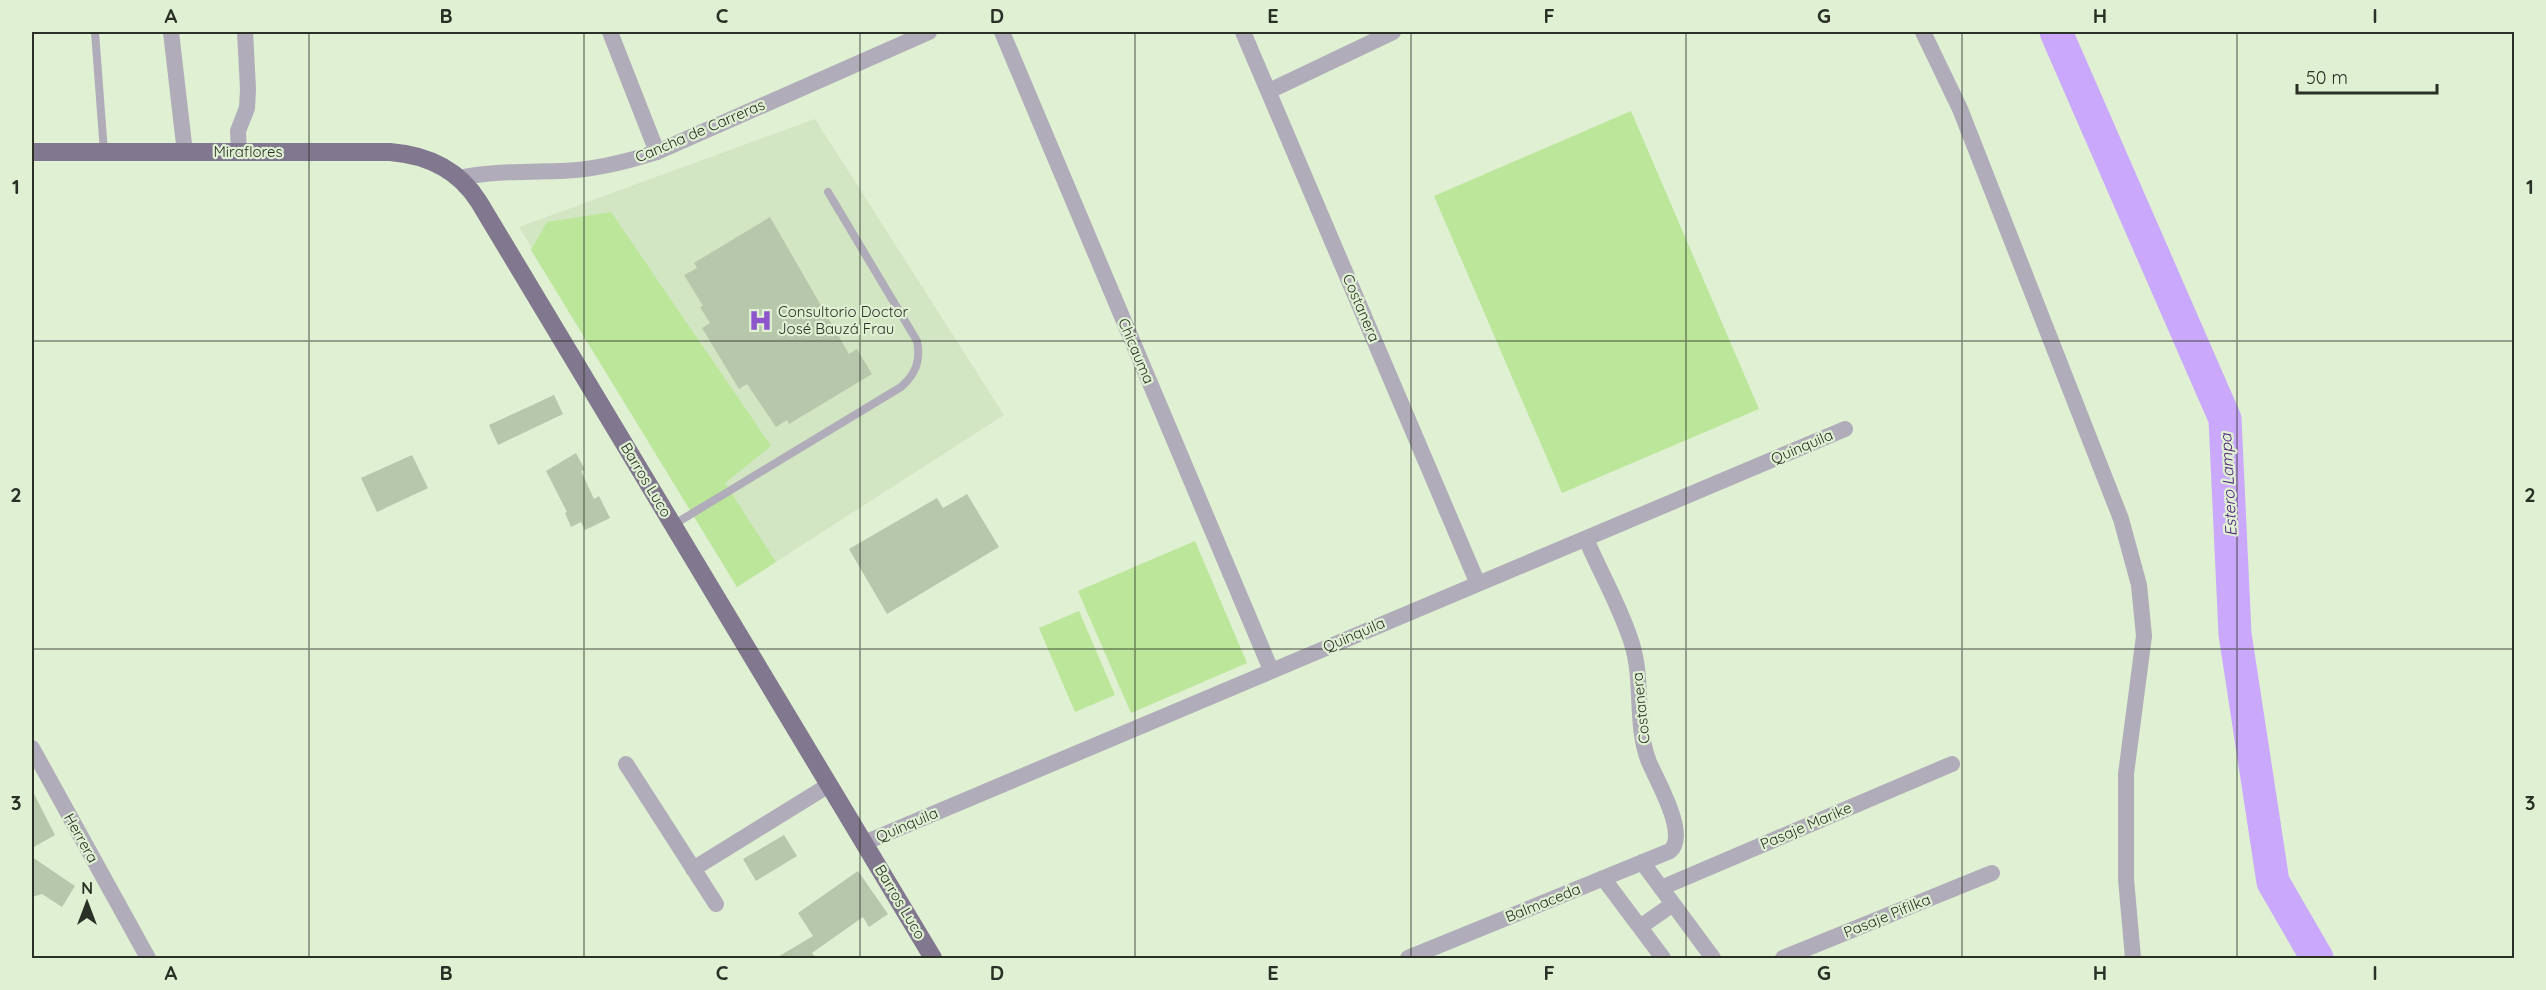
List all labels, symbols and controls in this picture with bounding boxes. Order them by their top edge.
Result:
text: A [165,3,178,28]
text: B [439,3,453,28]
text: C [716,3,729,28]
text: D [990,3,1004,28]
text: E [1267,3,1279,28]
text: F [1543,3,1555,28]
text: G [1817,3,1831,28]
text: H [2093,3,2107,28]
text: I [2372,3,2378,28]
scale bar [2297,57,2436,95]
text: 50 m [2306,66,2348,89]
street label: Cancha de Carreras [632,95,767,166]
street label: Miraflores [213,142,283,161]
text: 1 [12,174,20,199]
text: 1 [2526,174,2534,199]
street label: Costanera [1339,271,1384,345]
place label: Consultorio Doctor José Bauzá Frau [778,302,909,338]
hospital icon: Consultorio Doctor José Bauzá Frau [747,308,773,334]
street label: Chicauma [1114,315,1159,387]
street label: Quinquila [1768,425,1836,468]
water label: Estero Lampa [2215,432,2241,537]
street label: Barros Luco [617,439,676,520]
text: 2 [10,482,22,507]
text: 2 [2524,482,2536,507]
street label: Quinquila [1320,613,1388,656]
street label: Costanera [1627,671,1654,745]
text: 3 [11,790,21,815]
text: 3 [2525,790,2535,815]
street label: Pasaje Marike [1757,798,1854,853]
street label: Quinquila [873,803,941,846]
street label: Herrera [60,810,103,866]
street label: Barros Luco [871,861,930,942]
north arrow [57,873,117,933]
text: N [81,878,93,898]
street label: Balmaceda [1502,879,1583,926]
street label: Pasaje Pifilka [1841,889,1933,942]
text: A [165,960,178,985]
text: B [439,960,453,985]
text: C [716,960,729,985]
text: D [990,960,1004,985]
text: E [1267,960,1279,985]
text: F [1543,960,1555,985]
text: G [1817,960,1831,985]
text: H [2093,960,2107,985]
text: I [2372,960,2378,985]

